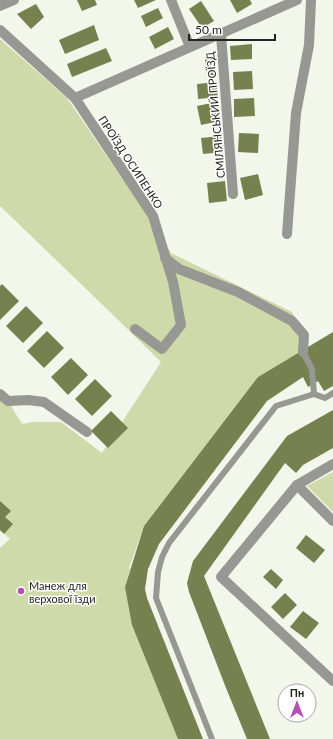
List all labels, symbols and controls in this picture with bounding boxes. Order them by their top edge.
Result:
scale bar [189,16,275,42]
text: 50 m [195,22,222,37]
street label: СМІЛЯНСЬКИЙ ПРОЇЗД [203,51,227,179]
street label: ПРОЇЗД ОСИПЕНКО [96,113,166,211]
place label: Манеж для верхової їзди [29,579,96,605]
marker: Манеж для верхової їзди [16,586,26,596]
north arrow [277,683,317,723]
text: Пн [290,686,304,699]

